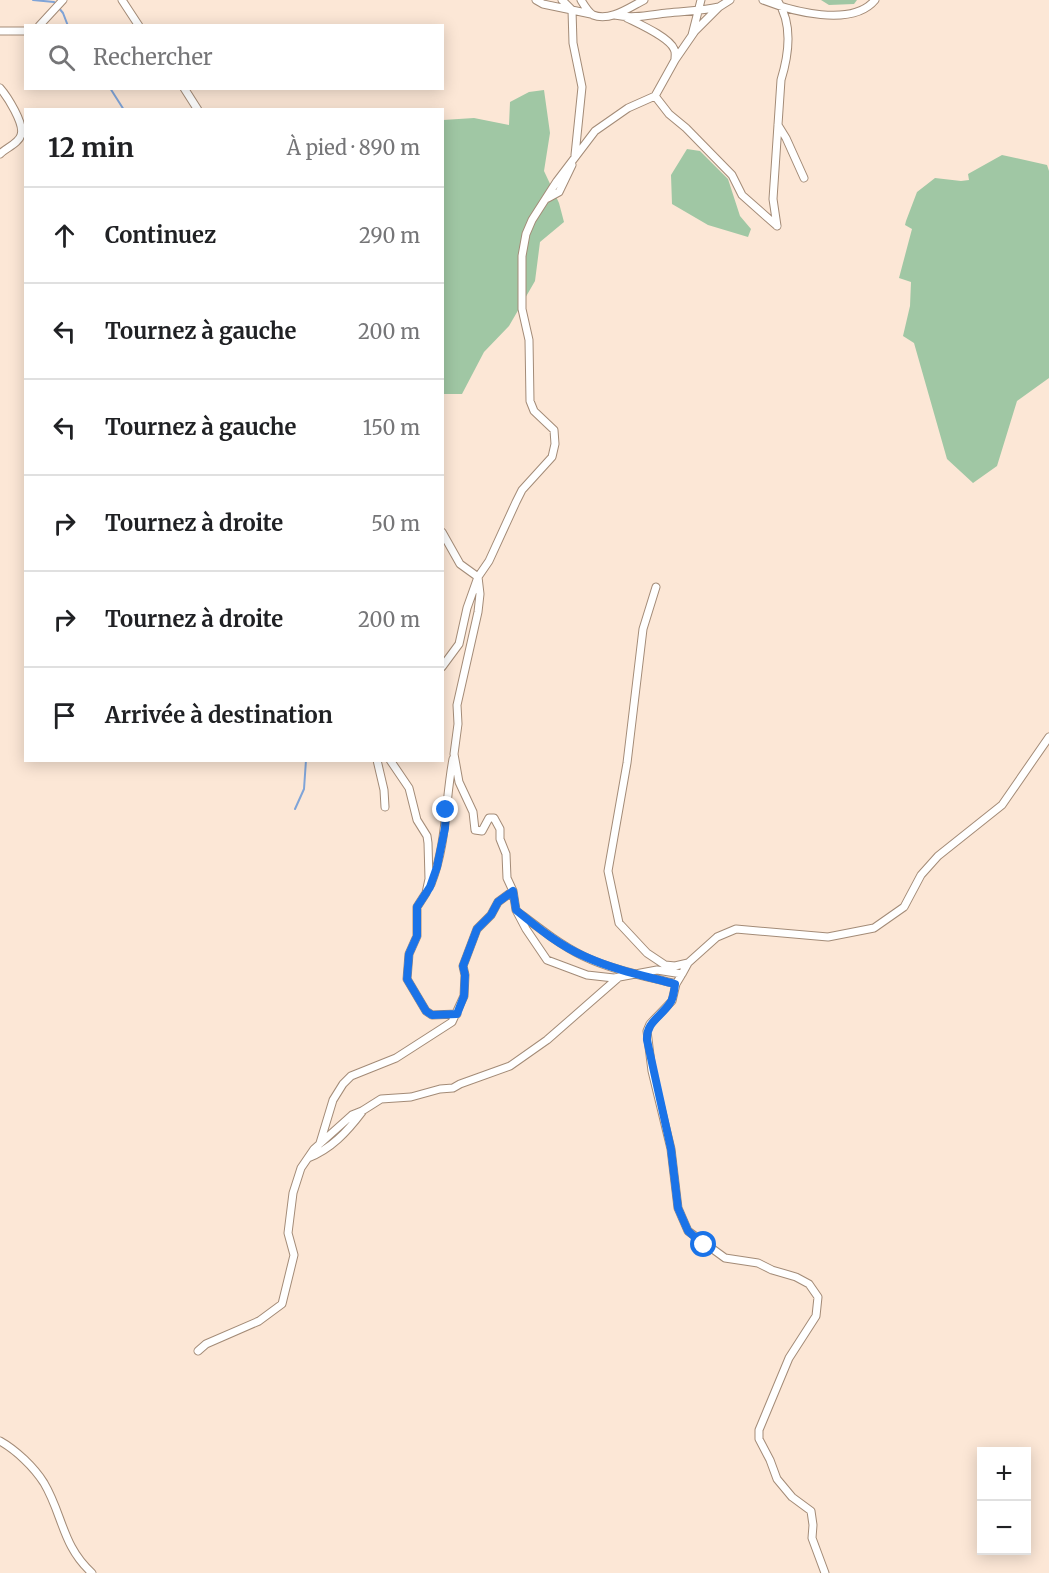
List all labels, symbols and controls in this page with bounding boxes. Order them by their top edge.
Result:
search box [24,24,444,90]
icon: search [45,41,78,74]
text: Rechercher [93,43,213,71]
text: 12 min [48,131,134,164]
text: À pied · 890 m [287,135,420,160]
icon: ahead [48,219,81,252]
text: Continuez [105,221,216,249]
text: 290 m [359,223,420,248]
icon: left [48,315,81,348]
text: Tournez à gauche [105,317,296,345]
text: 200 m [358,319,420,344]
icon: left [48,411,81,444]
text: Tournez à gauche [105,413,296,441]
text: 150 m [363,415,420,440]
icon: right [48,507,81,540]
text: Tournez à droite [105,509,283,537]
text: 50 m [371,511,420,536]
icon: right [48,603,81,636]
text: Tournez à droite [105,605,283,633]
text: 200 m [358,607,420,632]
icon: arrive [48,699,81,732]
text: Arrivée à destination [105,701,333,729]
route end [432,796,458,822]
route start [690,1231,716,1257]
map controls [977,1447,1031,1555]
button: + [977,1447,1031,1501]
button: − [977,1501,1031,1555]

